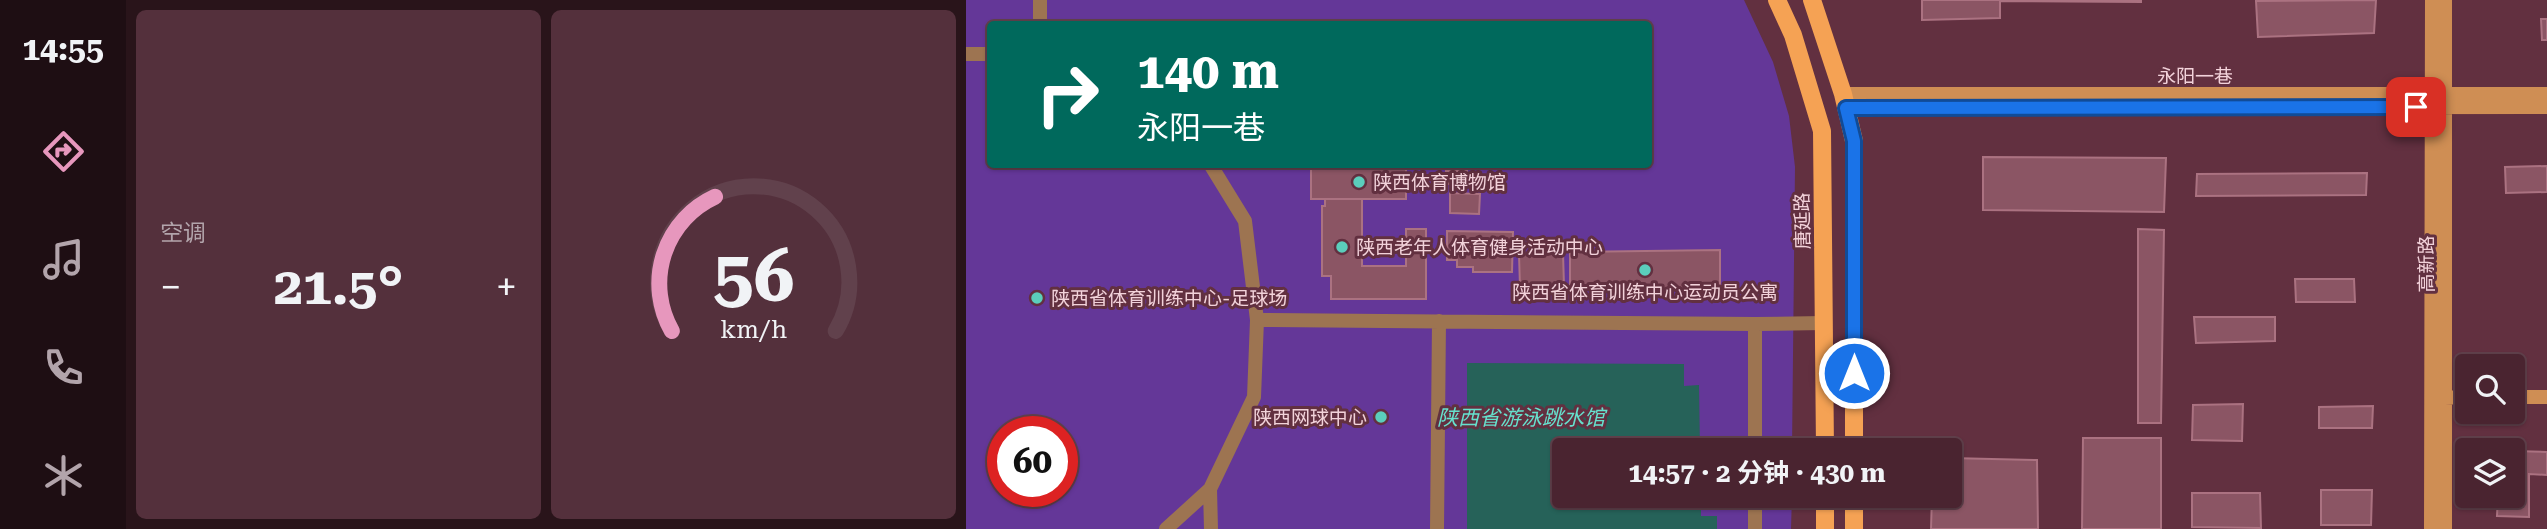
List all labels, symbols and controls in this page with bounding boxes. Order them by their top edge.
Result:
text: 14:55 [22,30,104,68]
text: 140 m [1137,43,1279,100]
icon: right [1022,49,1113,140]
street label: 永阳一巷 [2157,65,2233,88]
pin [2386,77,2446,137]
icon: arrive [2397,88,2435,126]
text: 永阳一巷 [1137,109,1265,147]
icon: directions [39,127,88,176]
place label: 陕西体育博物馆 [1373,171,1506,194]
marker: 陕西体育博物馆 [1351,174,1367,190]
street label: 唐延路 [1791,192,1814,250]
text: 空调 [160,220,206,247]
text: 56 [713,234,794,319]
icon: music [39,235,88,284]
street label: 高新路 [2415,235,2438,293]
place label: 陕西老年人体育健身活动中心 [1356,236,1603,259]
marker: 陕西老年人体育健身活动中心 [1334,239,1350,255]
text: 21.5° [274,256,403,317]
marker: 陕西省体育训练中心运动员公寓 [1637,262,1653,278]
text: − [160,265,181,309]
text: + [496,265,517,309]
place label: 陕西省体育训练中心运动员公寓 [1512,281,1778,304]
place label: 陕西省体育训练中心-足球场 [1051,287,1287,310]
marker: 陕西省体育训练中心-足球场 [1029,290,1045,306]
text: km/h [720,314,787,343]
position arrow [1817,336,1891,410]
icon: phone [39,343,88,392]
map controls [2455,354,2525,508]
button: search [2455,354,2525,424]
place label: 陕西网球中心 [1253,406,1367,429]
water label: 陕西省游泳跳水馆 [1437,406,1608,430]
marker: 陕西网球中心 [1373,409,1389,425]
speed limit sign: 60 [987,416,1078,507]
button: layers [2455,438,2525,508]
icon: climate [39,451,88,500]
text: 14:57 · 2 分钟 · 430 m [1628,458,1886,488]

